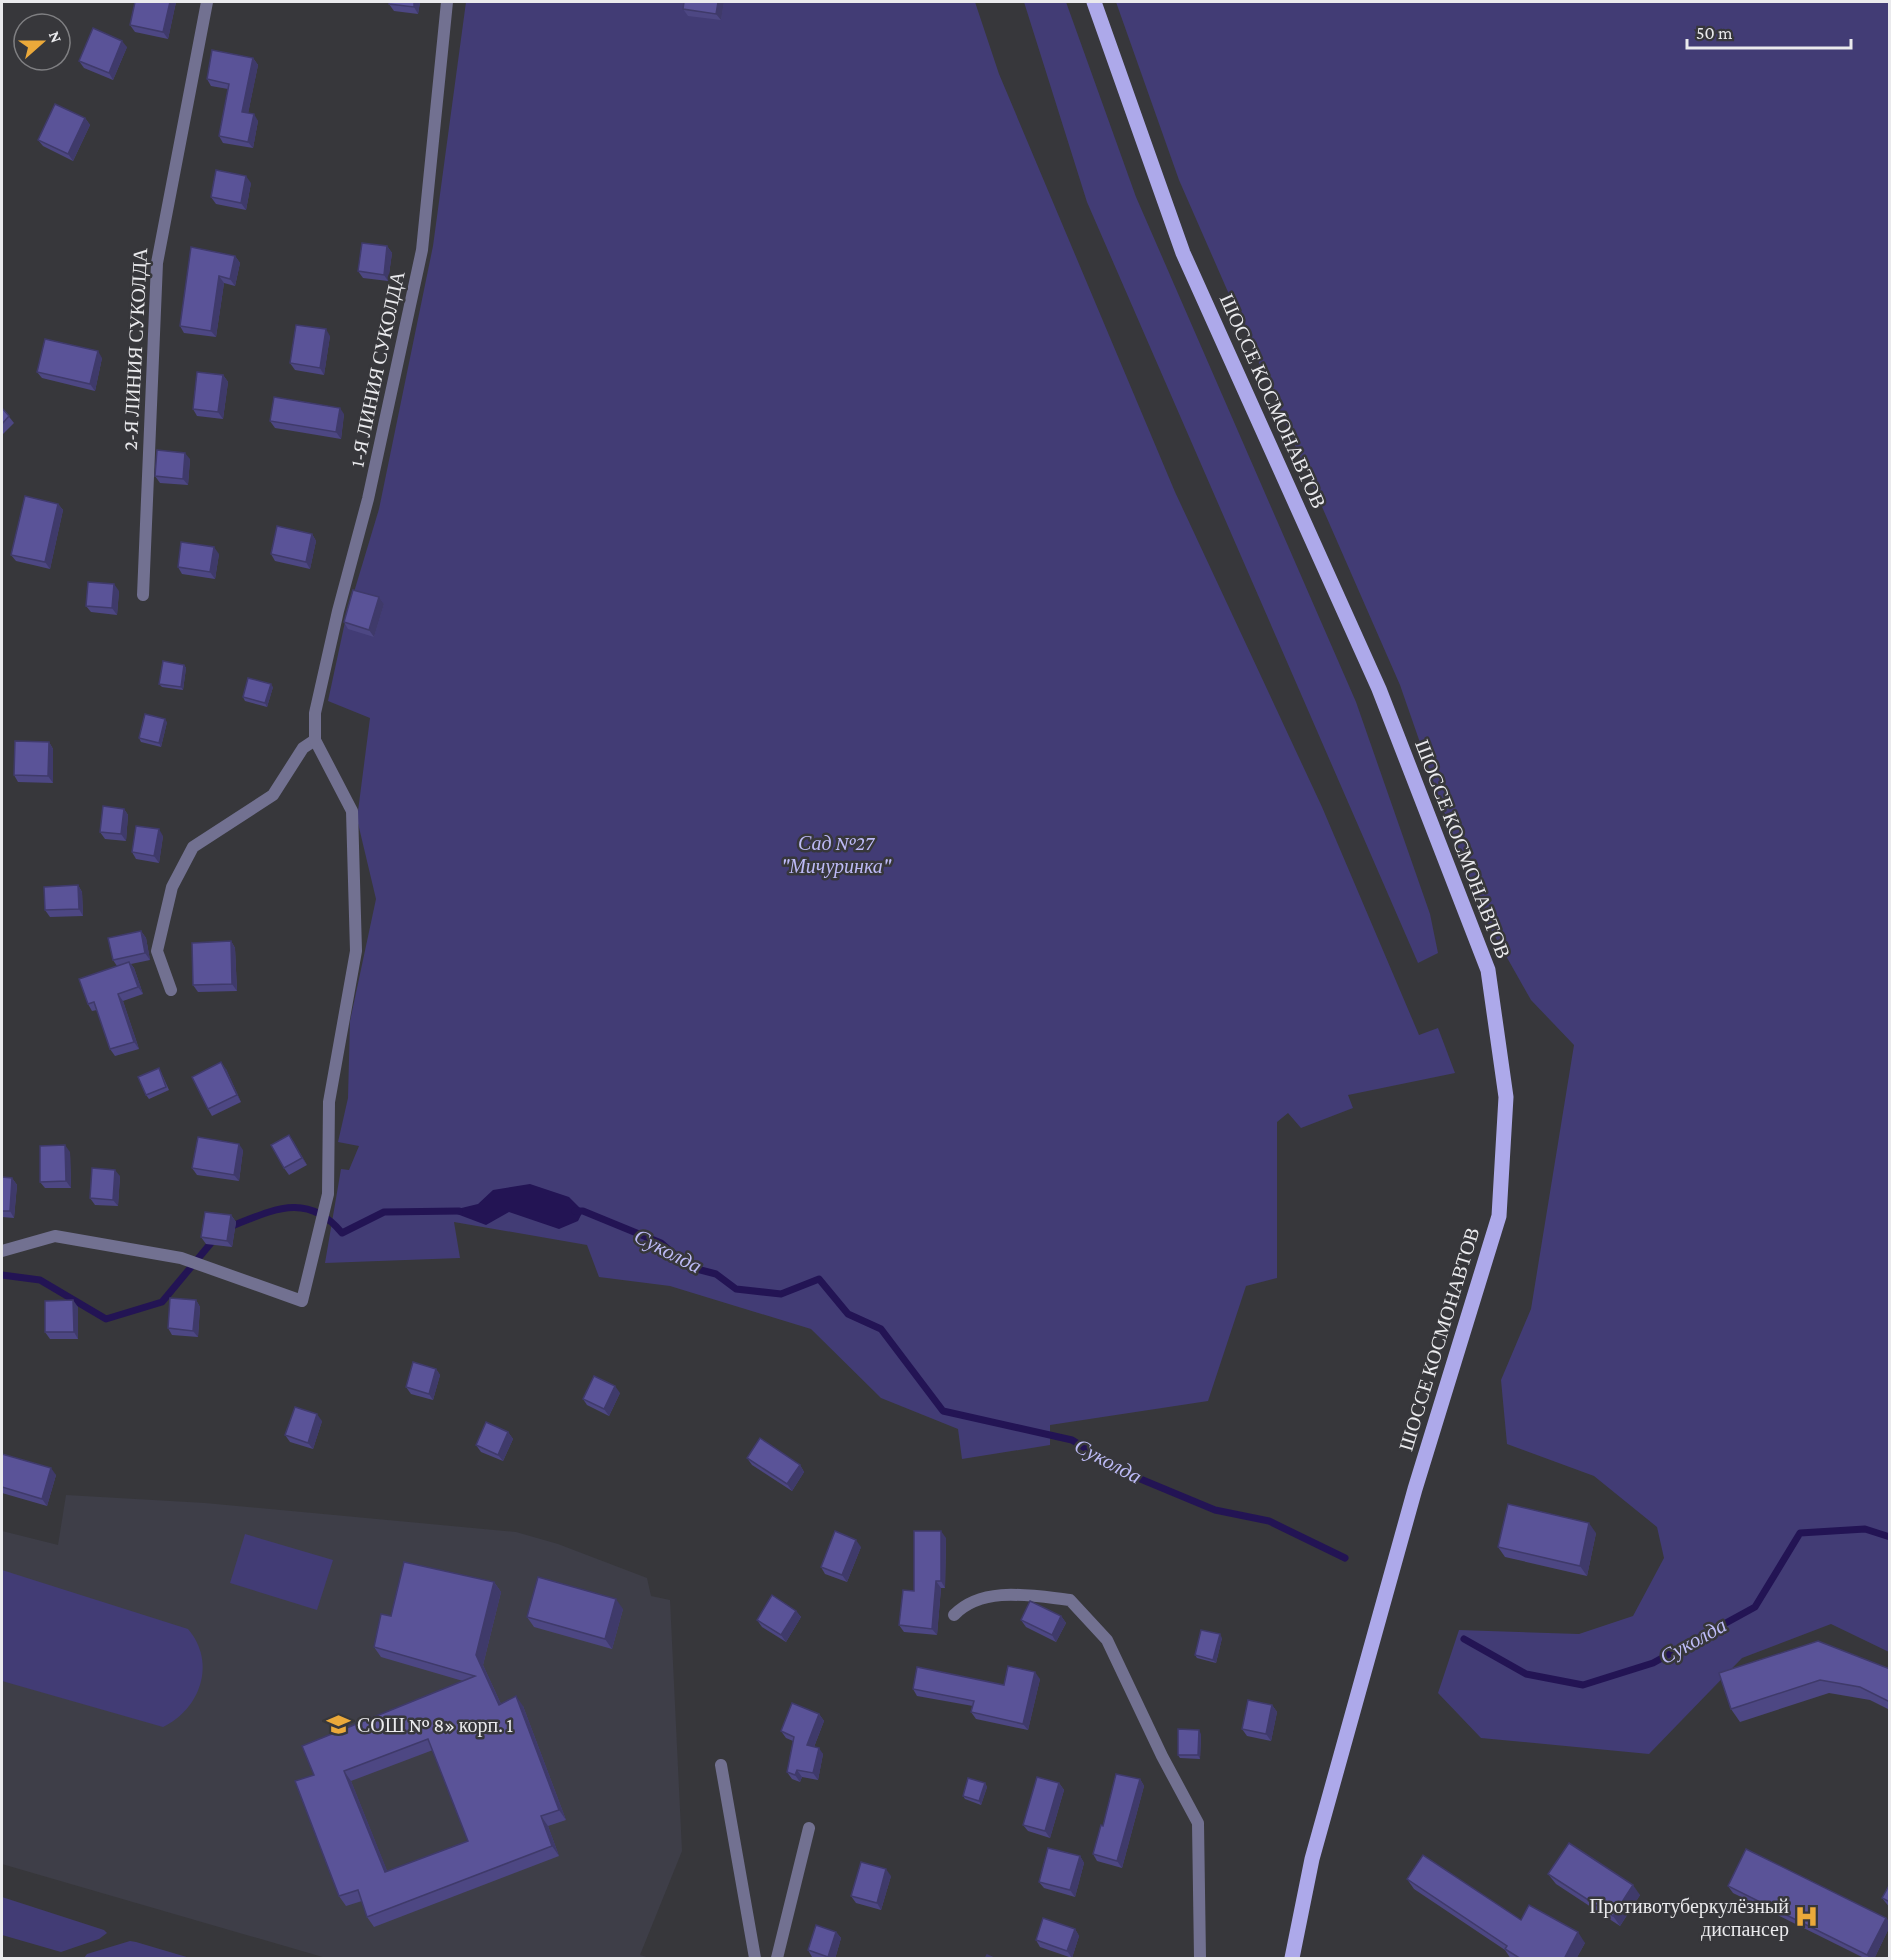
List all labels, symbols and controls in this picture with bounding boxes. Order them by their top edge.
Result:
north arrow [12,12,72,72]
scale bar [1687,12,1850,50]
text: 50 m [1696,23,1733,43]
text: N [46,29,65,45]
street label: 2-Я ЛИНИЯ СУКОЛДА [119,246,152,451]
street label: 1-Я ЛИНИЯ СУКОЛДА [345,268,410,469]
street label: ШОССЕ КОСМОНАВТОВ [1216,290,1330,512]
street label: ШОССЕ КОСМОНАВТОВ [1411,737,1515,961]
park label: Сад №27 "Мичуринка" [781,832,892,878]
water label: Суколда [630,1224,706,1278]
street label: ШОССЕ КОСМОНАВТОВ [1395,1225,1483,1453]
water label: Суколда [1070,1433,1146,1489]
water label: Суколда [1655,1613,1731,1669]
school or university icon: СОШ № 8» корп. 1 [326,1712,352,1738]
place label: СОШ № 8» корп. 1 [357,1714,513,1737]
place label: Противотуберкулёзный диспансер [1589,1895,1789,1941]
hospital icon: Противотуберкулёзный диспансер [1794,1904,1820,1930]

